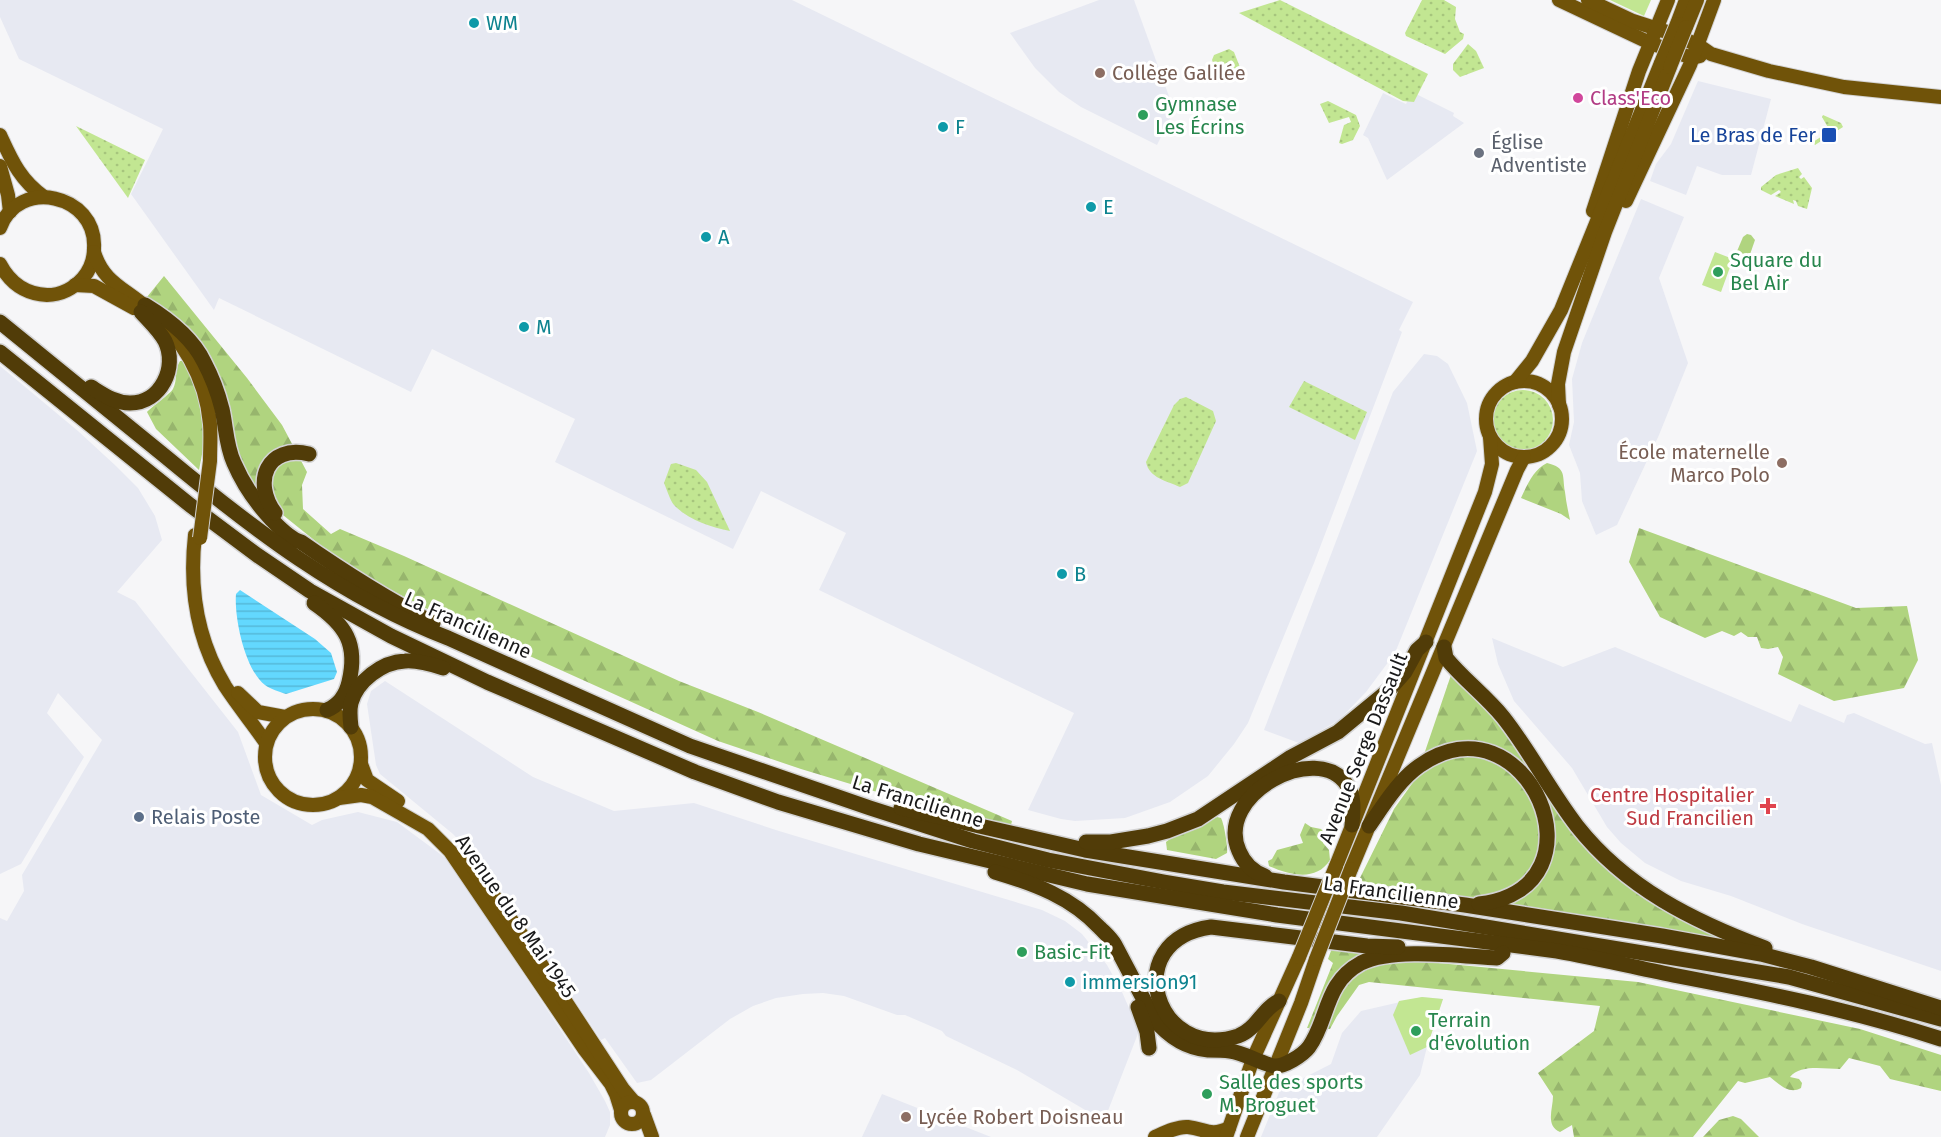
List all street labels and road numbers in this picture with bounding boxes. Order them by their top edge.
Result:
street label: La Francilienne [401,586,535,664]
street label: Avenue Serge Dassault [1314,648,1413,847]
street label: La Francilienne [849,770,987,832]
street label: Avenue du 8 Mai 1945 [451,830,581,1002]
street label: La Francilienne [1322,871,1460,913]

